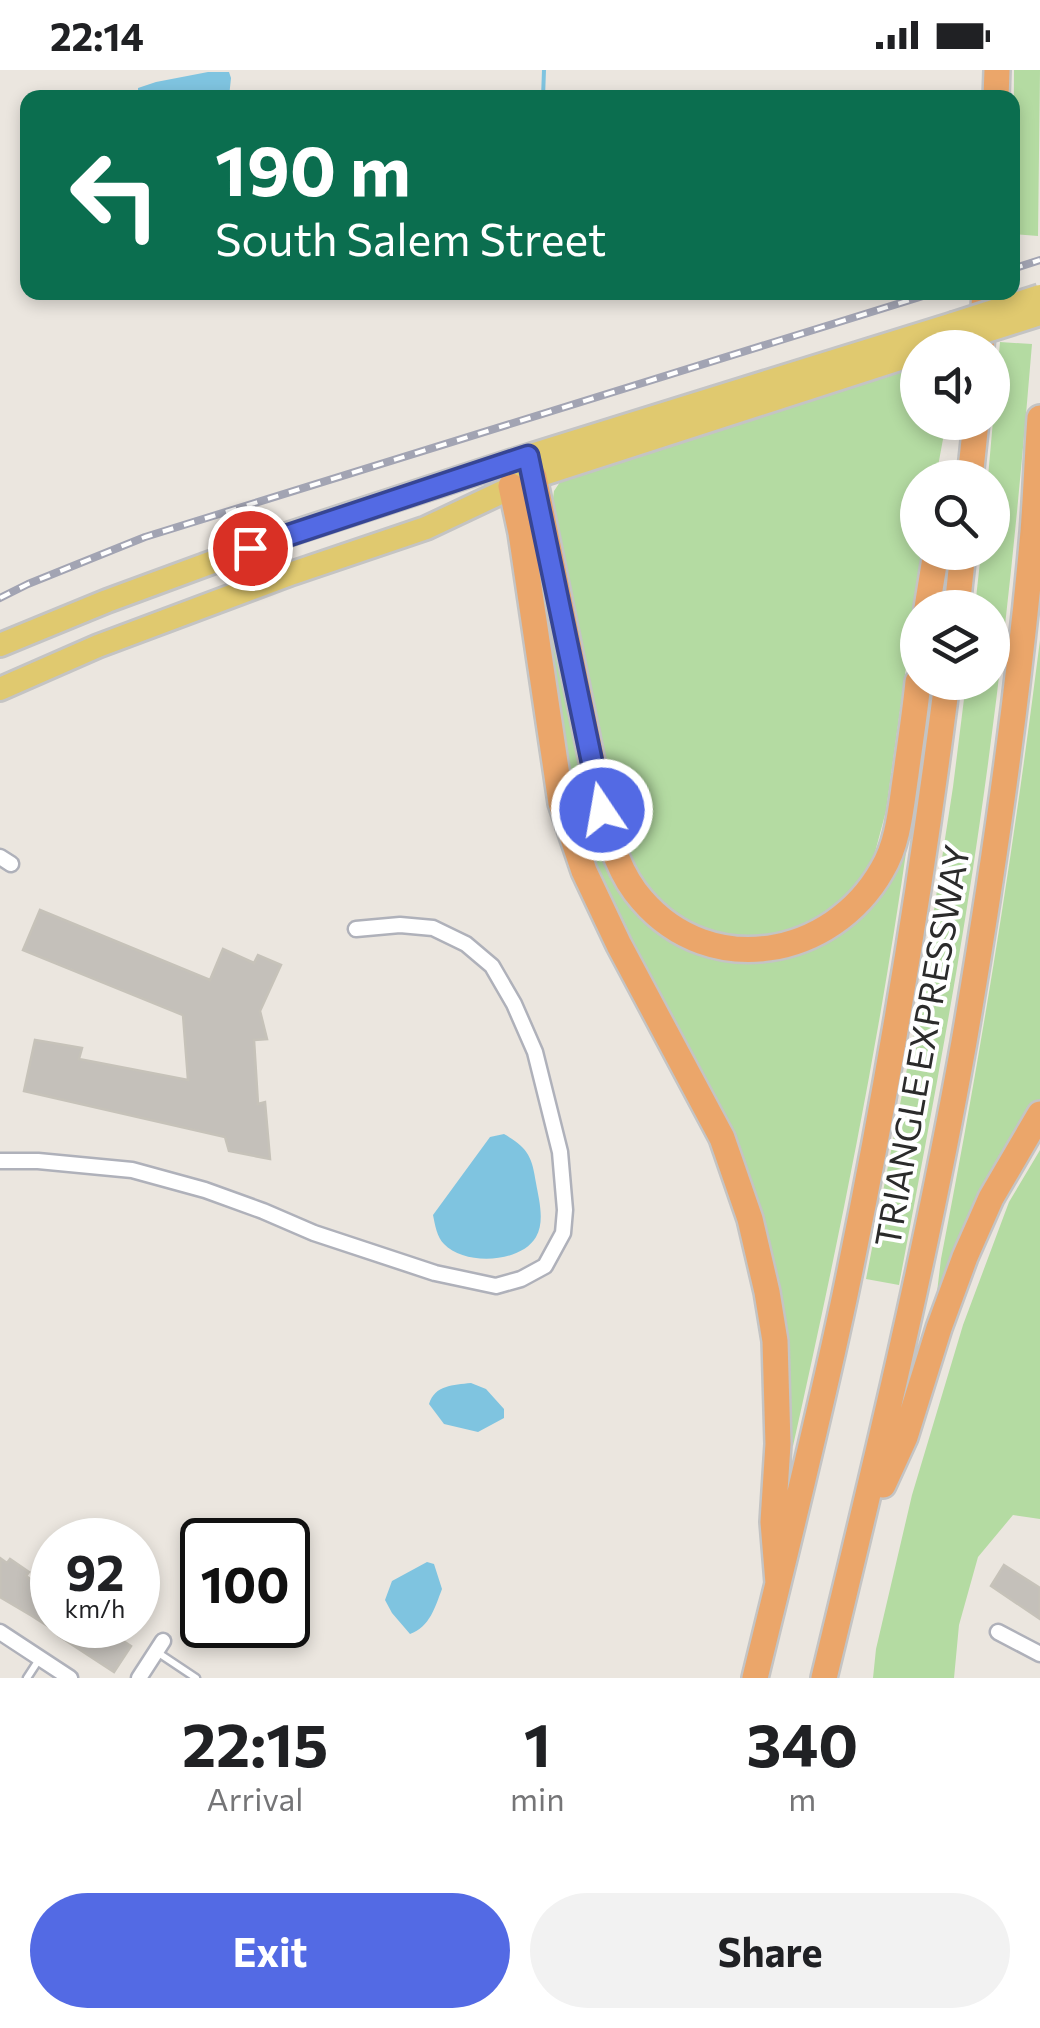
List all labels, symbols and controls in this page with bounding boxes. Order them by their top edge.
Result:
text: 22:14 [50,12,144,59]
text: 190 m [215,125,411,210]
icon: left [50,130,180,260]
text: South Salem Street [215,210,606,265]
map controls [900,330,1010,700]
button: sound [900,330,1010,440]
button: search [900,460,1010,570]
pin [208,506,293,591]
icon: arrive [223,521,278,576]
button: layers [900,590,1010,700]
position arrow [550,758,654,862]
street label: TRIANGLE EXPRESSWAY [864,841,977,1250]
speed limit sign: 100 [180,1518,310,1648]
text: 92 [65,1540,124,1601]
text: km/h [65,1593,125,1623]
text: 22:15 [182,1706,328,1779]
text: 1 [524,1706,551,1779]
text: 340 [746,1706,858,1779]
text: Arrival [207,1778,303,1818]
text: min [510,1778,565,1818]
text: m [788,1778,816,1818]
button: Exit [30,1893,510,2008]
button: Share [530,1893,1010,2008]

